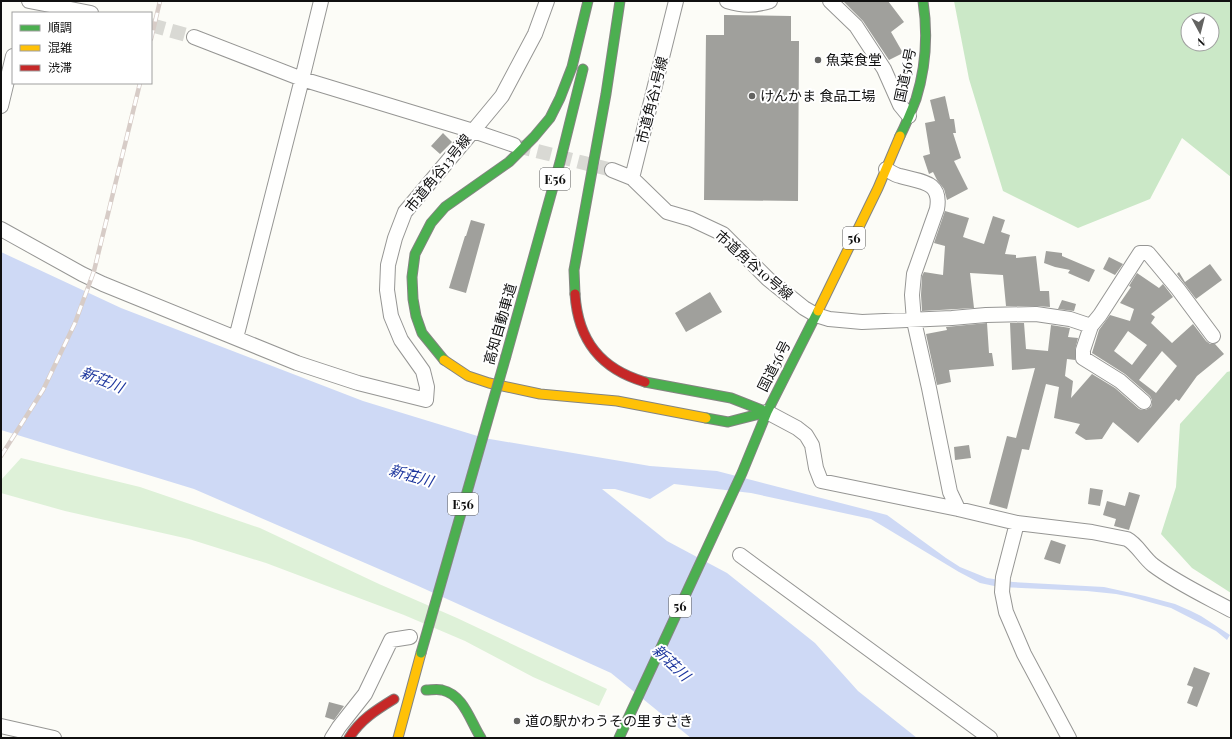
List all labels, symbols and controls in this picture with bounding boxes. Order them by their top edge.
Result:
legend [12,12,152,84]
north arrow [1180,12,1220,52]
text: 順調 [48,19,72,35]
text: N [1196,34,1206,50]
text: 混雑 [48,39,72,55]
street label: 国道56号 [889,46,920,104]
place label: 魚菜食堂 [826,50,882,69]
street label: 市道角谷1号線 [632,54,672,145]
marker: 魚菜食堂 [813,55,823,65]
text: 渋滞 [48,59,72,75]
place label: けんかま 食品工場 [760,86,876,105]
marker: けんかま 食品工場 [747,91,757,101]
street label: 市道角谷13号線 [400,130,475,216]
road number: E56 [540,168,570,190]
street label: 市道角谷10号線 [711,225,797,304]
road number: 56 [843,227,865,249]
street label: 高知自動車道 [479,281,520,367]
street label: 国道56号 [753,337,795,395]
water label: 新荘川 [78,361,129,398]
water label: 新荘川 [387,459,438,491]
road number: E56 [448,493,478,515]
road number: 56 [669,595,691,617]
water label: 新荘川 [648,640,696,686]
place label: 道の駅かわうその里すさき [525,711,693,730]
marker: 道の駅かわうその里すさき [512,716,522,726]

